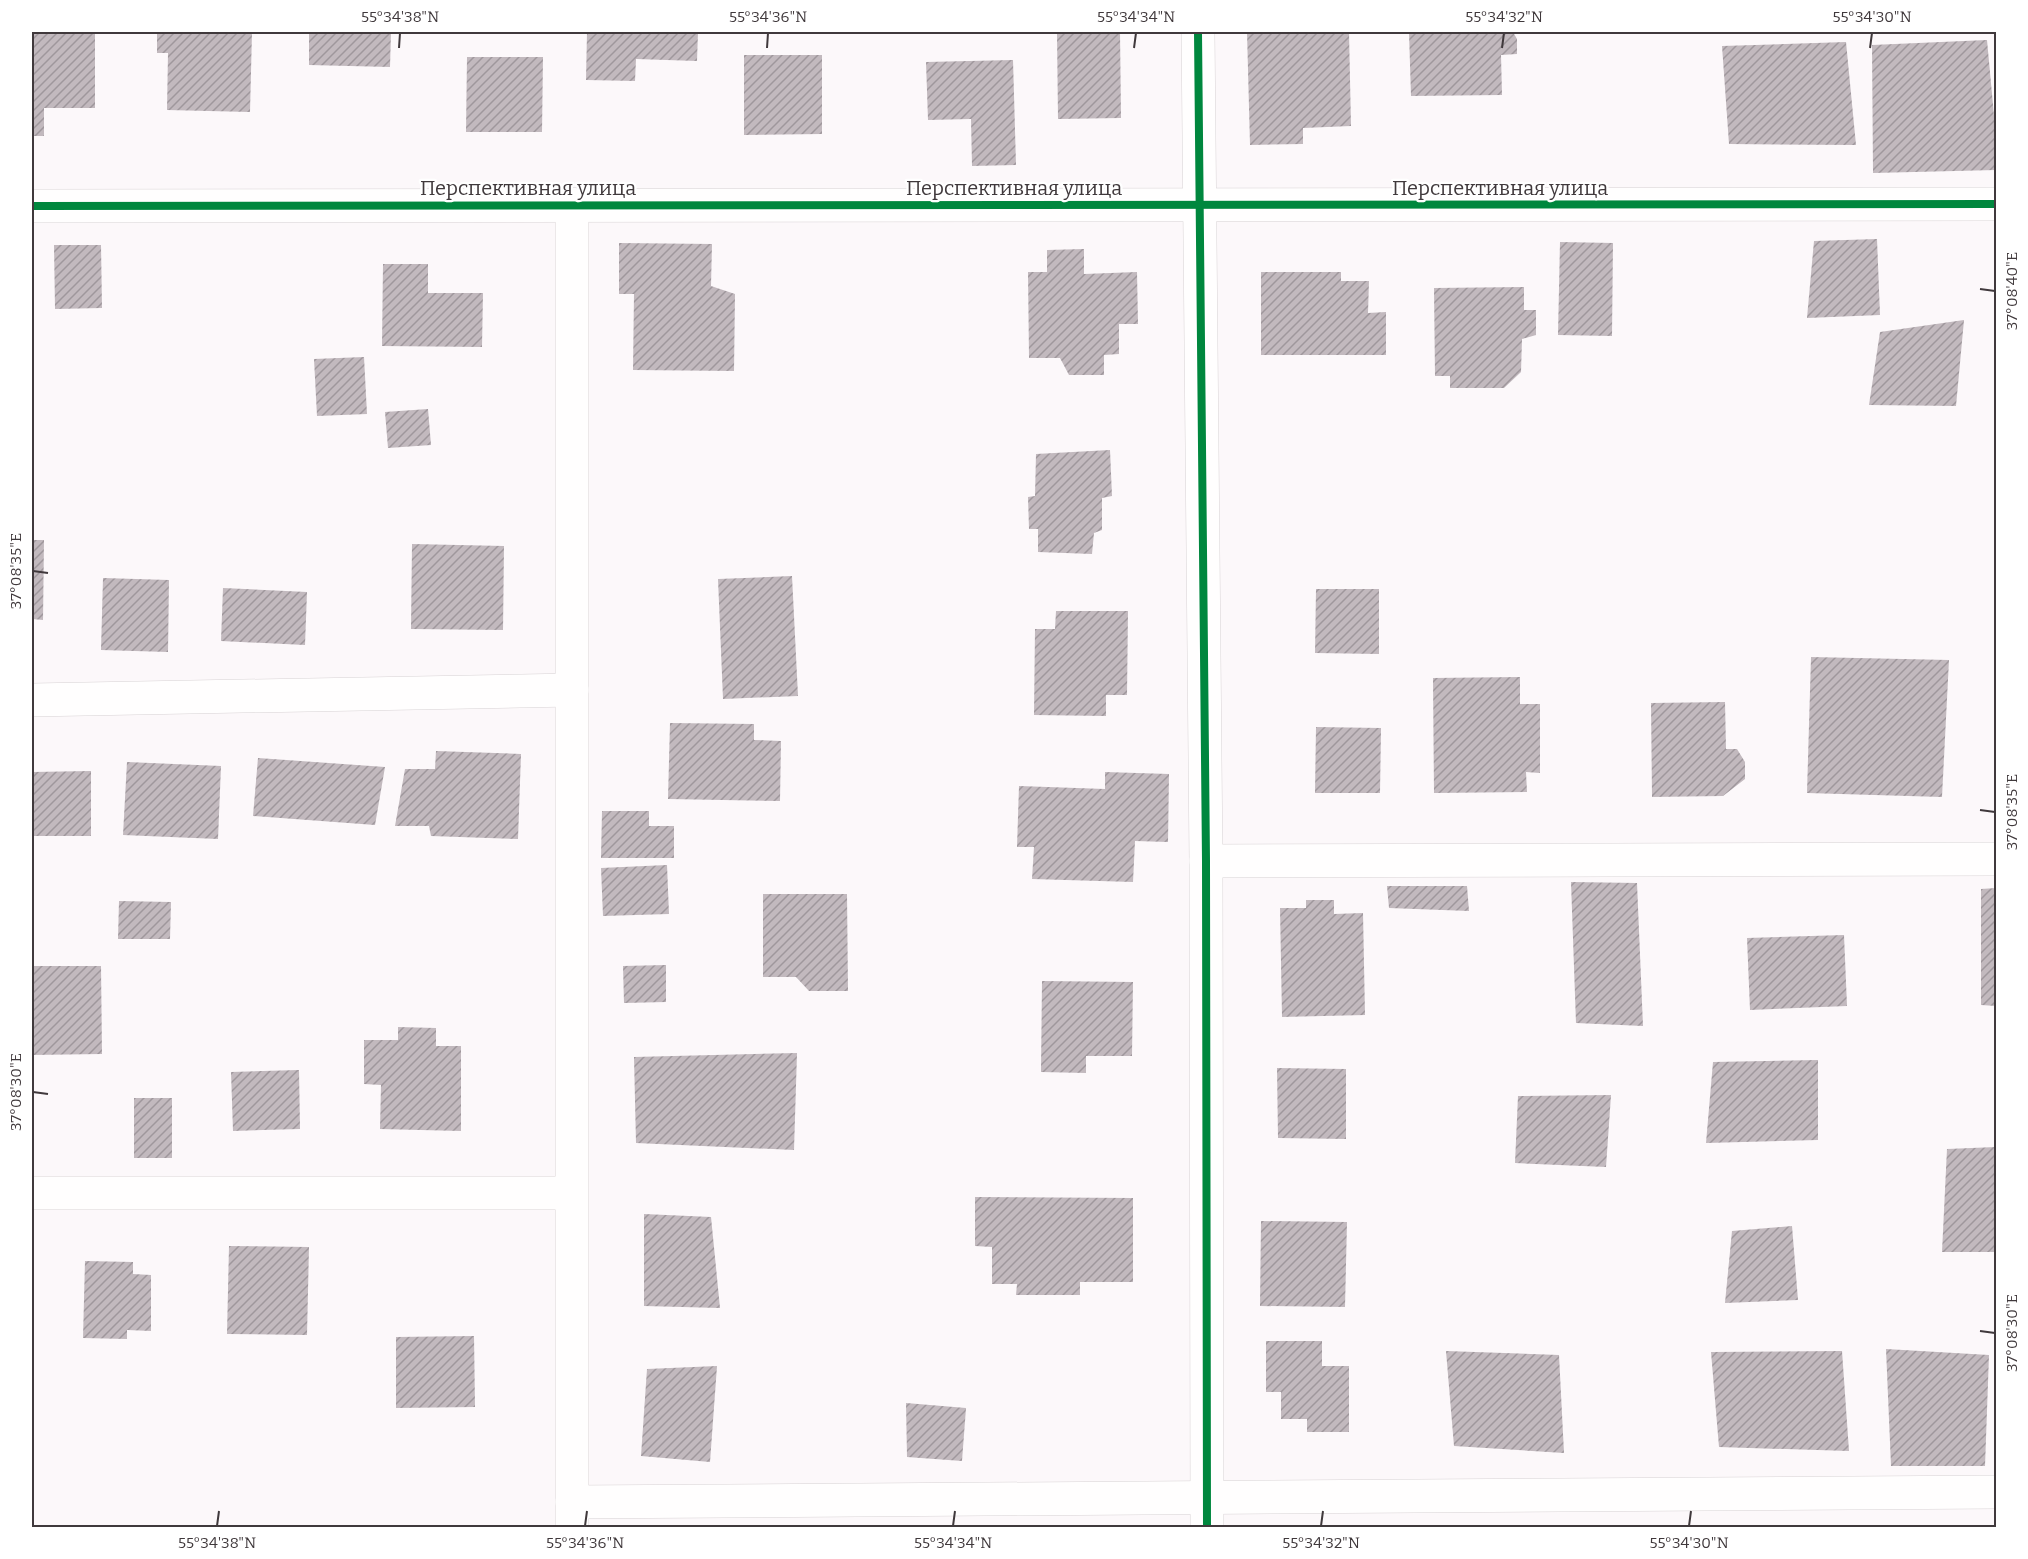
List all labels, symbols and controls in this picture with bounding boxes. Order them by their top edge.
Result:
text: 55°34'38"N [361,8,439,26]
text: 55°34'36"N [729,8,807,26]
text: 55°34'34"N [1097,8,1175,26]
text: 55°34'32"N [1465,8,1543,26]
text: 55°34'30"N [1832,8,1912,26]
street label: Перспективная улица [420,176,636,200]
street label: Перспективная улица [906,176,1122,200]
street label: Перспективная улица [1392,176,1608,200]
text: 37°08'40"E [2003,252,2021,330]
text: 37°08'35"E [7,533,25,609]
text: 37°08'35"E [2003,774,2021,850]
text: 37°08'30"E [7,1053,25,1131]
text: 37°08'30"E [2003,1294,2021,1372]
text: 55°34'38"N [178,1534,256,1552]
text: 55°34'36"N [546,1534,624,1552]
text: 55°34'34"N [914,1534,992,1552]
text: 55°34'32"N [1282,1534,1360,1552]
text: 55°34'30"N [1649,1534,1729,1552]

